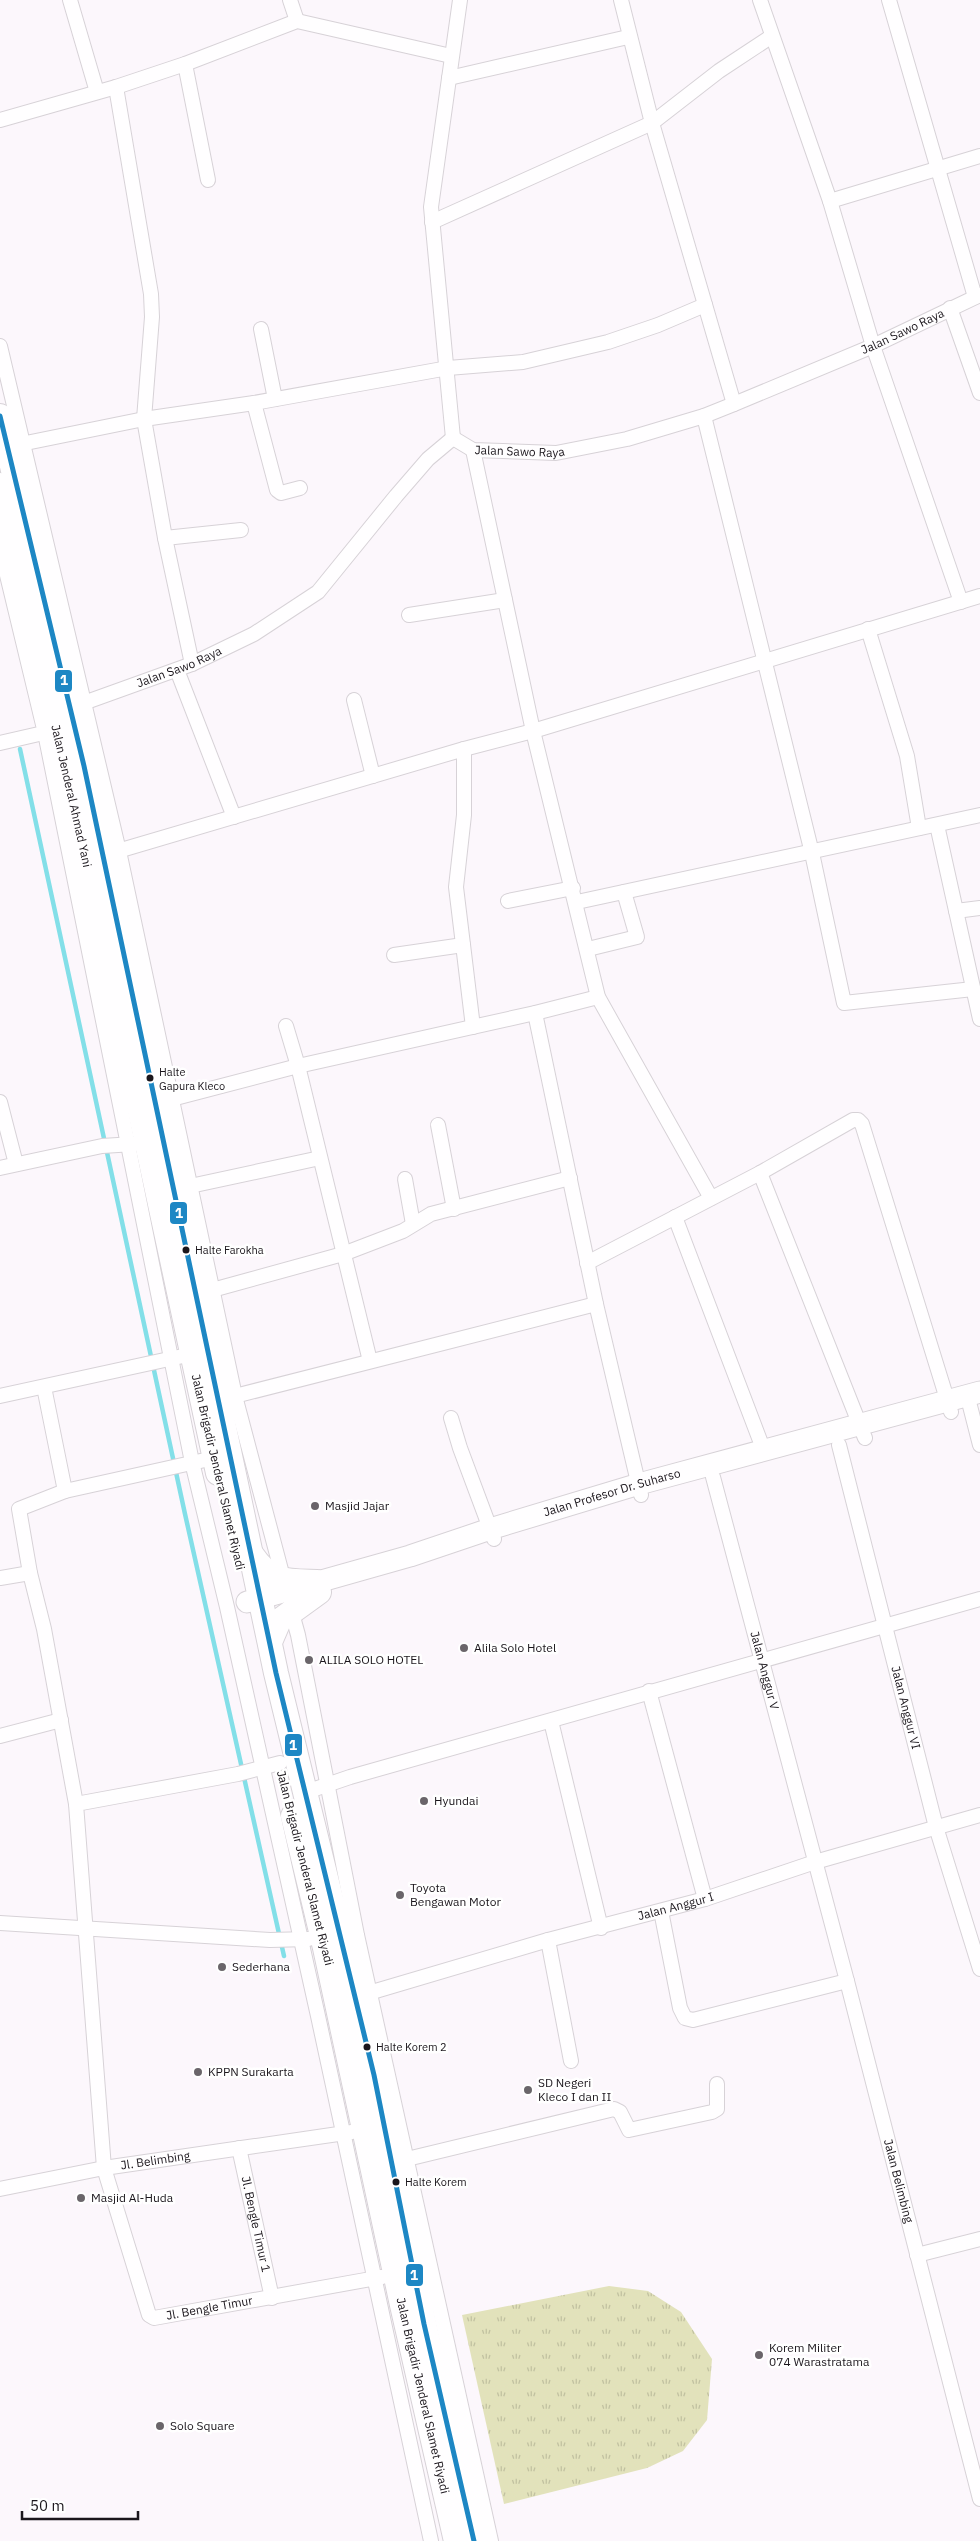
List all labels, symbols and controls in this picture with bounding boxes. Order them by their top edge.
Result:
street label: Jalan Sawo Raya [859,305,947,357]
street label: Jalan Sawo Raya [474,442,566,460]
street label: Jalan Sawo Raya [134,643,224,690]
line badge: 1 [54,669,73,693]
text: 1 [60,671,69,689]
street label: Jalan Jenderal Ahmad Yani [48,723,95,869]
place label: Halte Gapura Kleco [159,1065,225,1093]
marker: Halte Gapura Kleco [145,1073,155,1083]
line badge: 1 [169,1201,188,1225]
text: 1 [175,1204,184,1222]
place label: Halte Farokha [195,1243,264,1257]
marker: Halte Farokha [181,1245,191,1255]
street label: Jalan Brigadir Jenderal Slamet Riyadi [189,1372,248,1571]
street label: Jalan Profesor Dr. Suharso [541,1465,682,1519]
place label: Masjid Jajar [325,1498,390,1513]
marker: Masjid Jajar [309,1500,321,1512]
street label: Jalan Anggur V [747,1629,783,1712]
place label: Alila Solo Hotel [474,1640,556,1655]
marker: Alila Solo Hotel [458,1642,470,1654]
place label: ALILA SOLO HOTEL [319,1652,423,1667]
marker: ALILA SOLO HOTEL [303,1654,315,1666]
street label: Jalan Anggur VI [888,1664,924,1751]
line badge: 1 [284,1733,303,1757]
text: 1 [289,1736,298,1754]
street label: Jalan Brigadir Jenderal Slamet Riyadi [274,1769,337,1967]
place label: Hyundai [434,1793,478,1808]
marker: Hyundai [418,1795,430,1807]
place label: Toyota Bengawan Motor [410,1880,501,1909]
marker: Toyota Bengawan Motor [394,1889,406,1901]
street label: Jalan Anggur I [636,1889,716,1923]
place label: Sederhana [232,1959,291,1974]
marker: Sederhana [216,1961,228,1973]
place label: Halte Korem 2 [376,2040,447,2054]
marker: Halte Korem 2 [362,2042,372,2052]
place label: KPPN Surakarta [208,2064,294,2079]
marker: KPPN Surakarta [192,2066,204,2078]
place label: SD Negeri Kleco I dan II [538,2075,611,2104]
marker: SD Negeri Kleco I dan II [522,2084,534,2096]
street label: Jalan Belimbing [881,2137,917,2225]
street label: Jl. Belimbing [120,2148,192,2172]
street label: Jl. Bengle Timur 1 [238,2175,274,2273]
place label: Halte Korem [405,2175,467,2189]
marker: Halte Korem [391,2177,401,2187]
place label: Masjid Al-Huda [91,2190,174,2205]
marker: Masjid Al-Huda [75,2192,87,2204]
line badge: 1 [405,2263,424,2287]
text: 1 [410,2266,419,2284]
street label: Jl. Bengle Timur [165,2292,254,2323]
street label: Jalan Brigadir Jenderal Slamet Riyadi [394,2296,453,2495]
place label: Korem Militer 074 Warastratama [769,2340,870,2369]
marker: Korem Militer 074 Warastratama [753,2349,765,2361]
place label: Solo Square [170,2418,235,2433]
marker: Solo Square [154,2420,166,2432]
scale bar [22,2488,139,2520]
text: 50 m [30,2496,65,2515]

